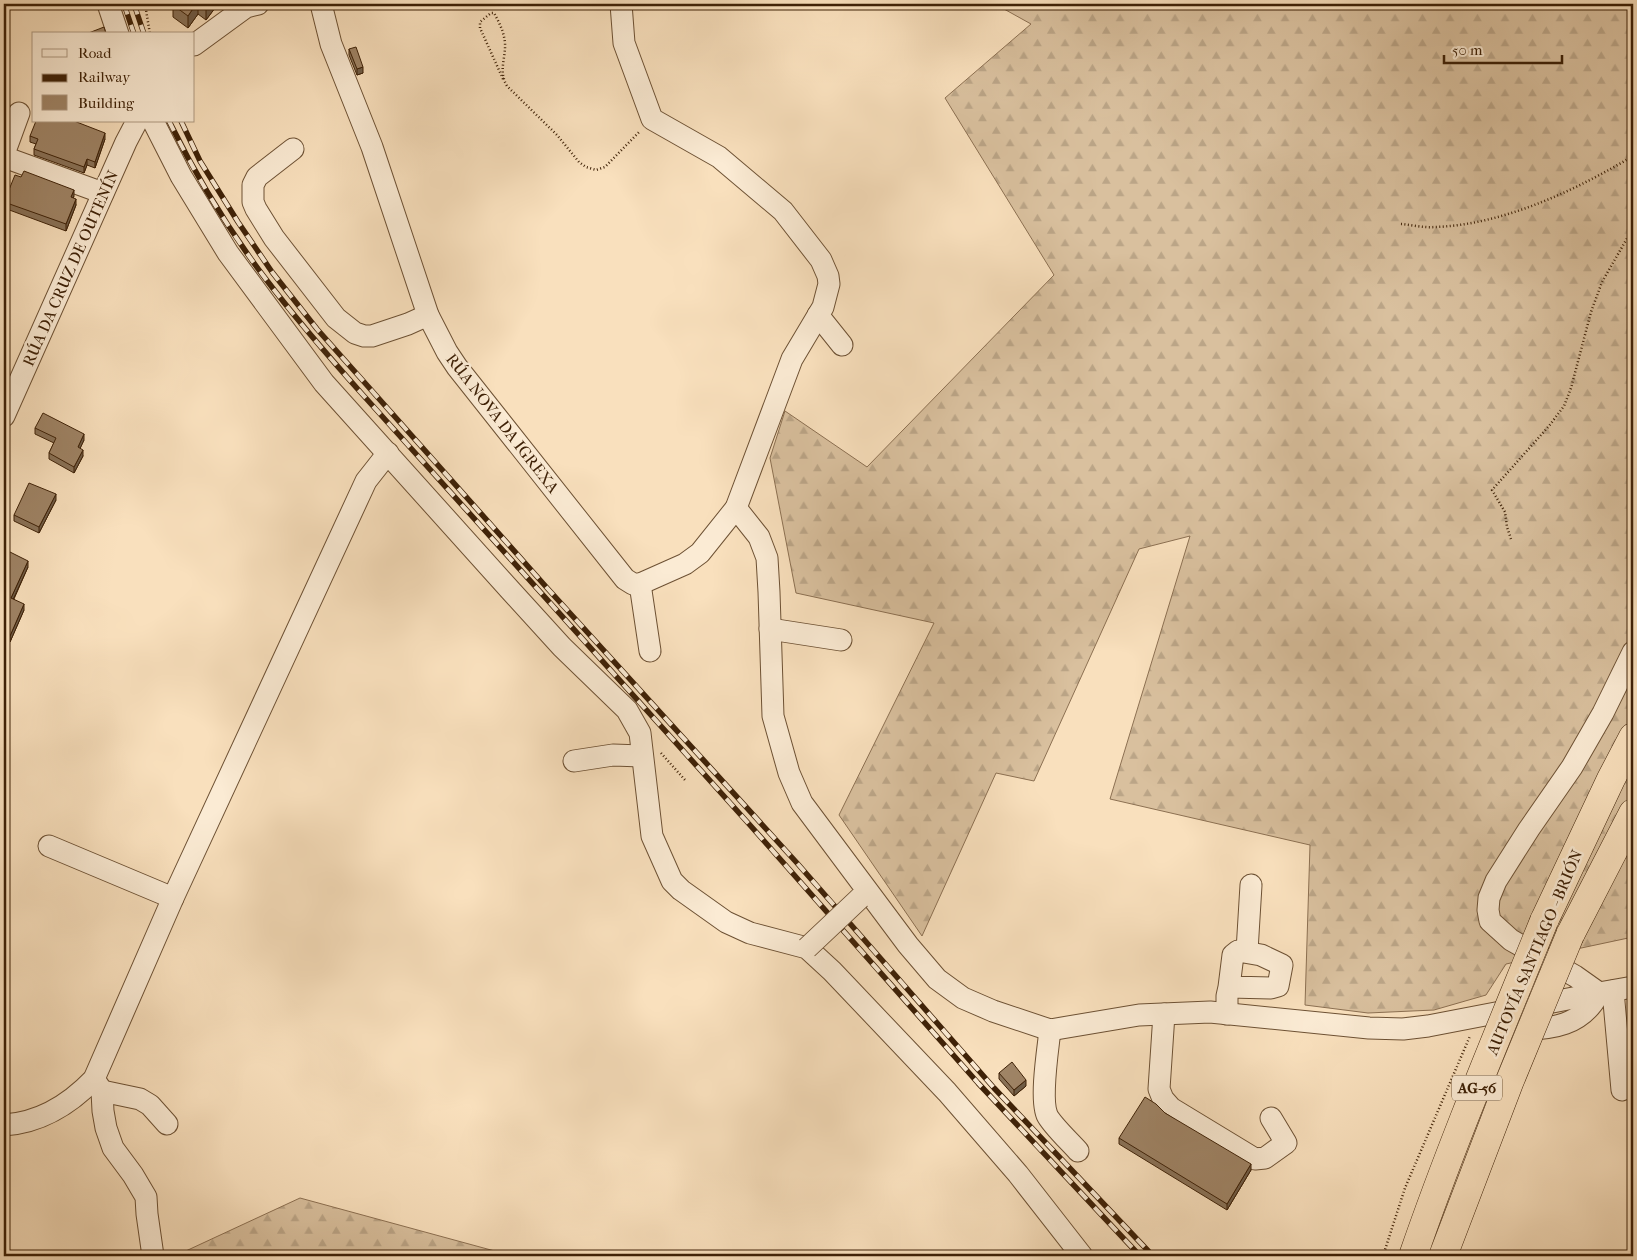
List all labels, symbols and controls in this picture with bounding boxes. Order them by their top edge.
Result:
legend [32,32,195,122]
scale bar [1444,32,1562,64]
text: 50 m [1452,41,1483,59]
text: Road [78,44,112,62]
text: Railway [78,68,131,86]
text: Building [78,94,135,112]
street label: RÚA DA CRUZ DE OUTENÍN [18,167,122,369]
street label: RÚA NOVA DA IGREXA [442,350,563,497]
street label: AUTOVÍA SANTIAGO - BRIÓN [1481,846,1586,1059]
road number: AG-56 [1452,1076,1502,1100]

